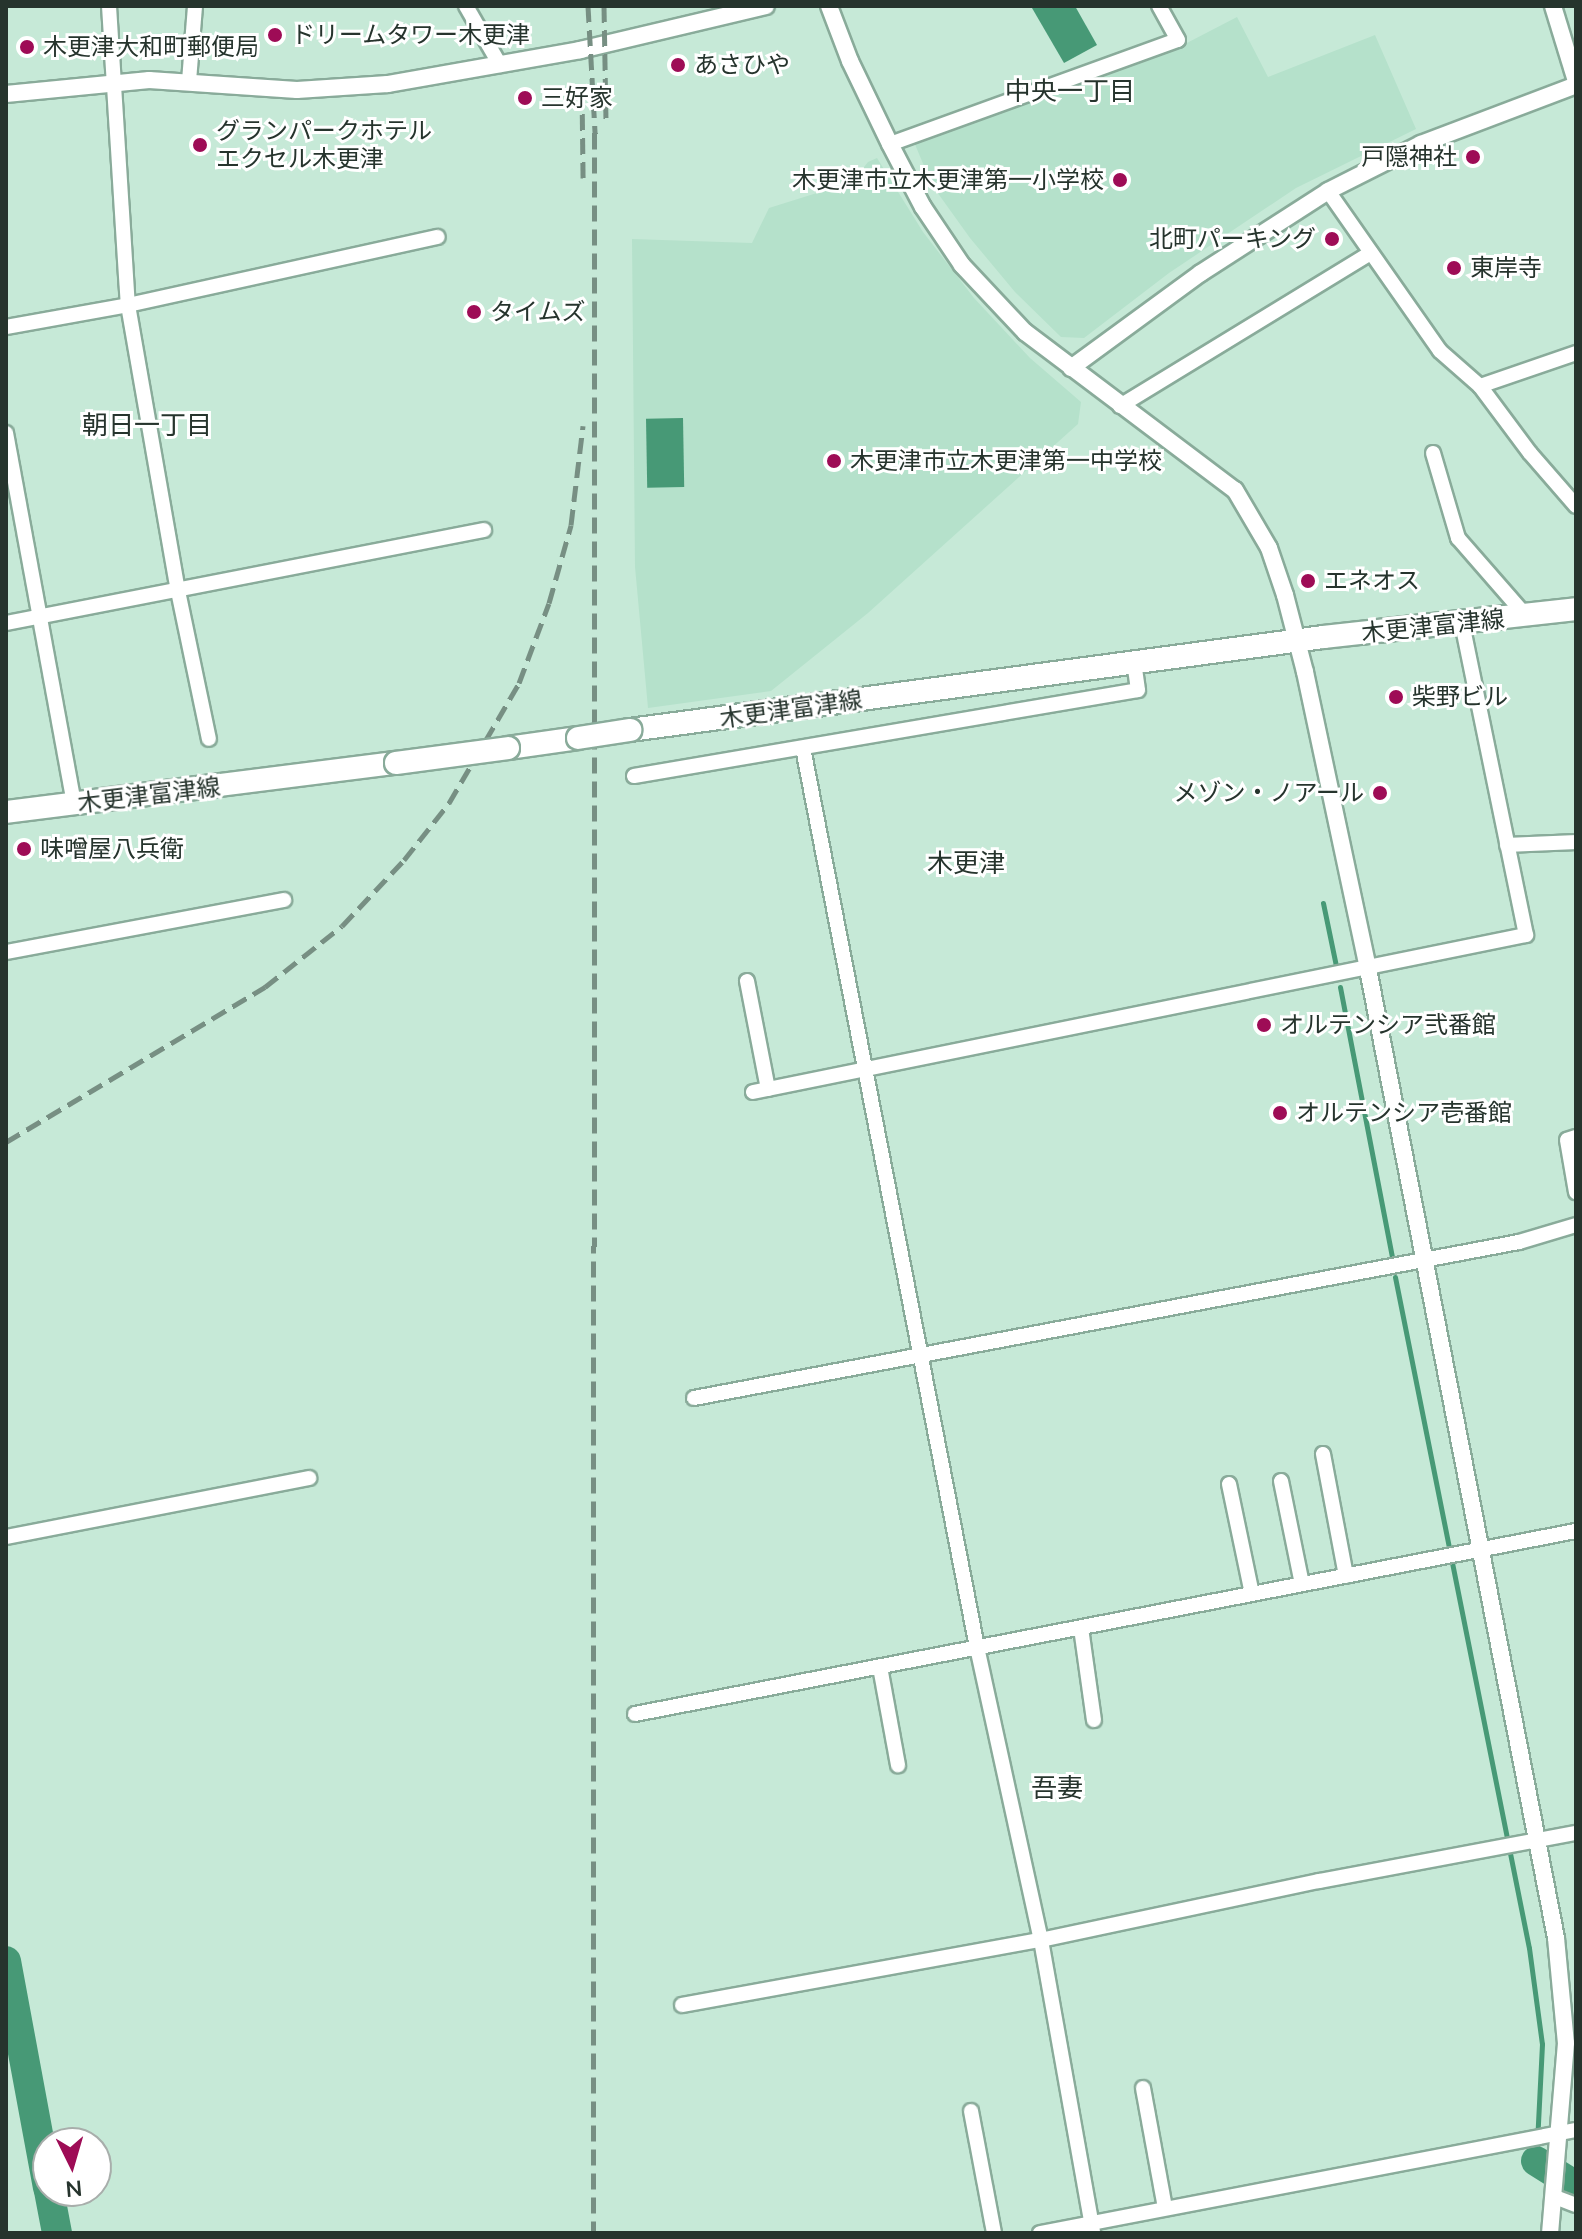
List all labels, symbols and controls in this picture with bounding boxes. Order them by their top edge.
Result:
place label: ドリームタワー木更津 [291,21,531,49]
marker: ドリームタワー木更津 [266,26,284,44]
place label: 木更津大和町郵便局 [43,33,259,61]
marker: 木更津大和町郵便局 [18,38,36,56]
place label: あさひや [694,51,790,79]
marker: あさひや [669,56,687,74]
district label: 中央一丁目 [1005,75,1135,107]
place label: 三好家 [541,84,613,112]
marker: 三好家 [516,89,534,107]
place label: グランパークホテル エクセル木更津 [216,117,432,173]
marker: グランパークホテル エクセル木更津 [191,136,209,154]
place label: 戸隠神社 [1361,143,1457,171]
marker: 戸隠神社 [1464,148,1482,166]
place label: 木更津市立木更津第一小学校 [792,166,1104,194]
marker: 木更津市立木更津第一小学校 [1111,171,1129,189]
place label: 北町パーキング [1148,225,1316,253]
marker: 北町パーキング [1323,230,1341,248]
place label: 東岸寺 [1470,254,1542,282]
marker: 東岸寺 [1445,259,1463,277]
place label: タイムズ [490,298,586,326]
marker: タイムズ [465,303,483,321]
district label: 朝日一丁目 [82,409,212,441]
place label: 木更津市立木更津第一中学校 [850,447,1162,475]
marker: 木更津市立木更津第一中学校 [825,452,843,470]
place label: エネオス [1324,567,1420,595]
marker: エネオス [1299,572,1317,590]
street label: 木更津富津線 [1360,604,1506,648]
place label: 柴野ビル [1412,683,1508,711]
street label: 木更津富津線 [718,685,864,733]
marker: 柴野ビル [1387,688,1405,706]
street label: 木更津富津線 [76,772,222,818]
place label: メゾン・ノアール [1173,779,1364,807]
marker: メゾン・ノアール [1371,784,1389,802]
place label: 味噌屋八兵衛 [40,835,184,863]
marker: 味噌屋八兵衛 [15,840,33,858]
district label: 木更津 [927,847,1005,879]
place label: オルテンシア弐番館 [1280,1011,1496,1039]
marker: オルテンシア弐番館 [1255,1016,1273,1034]
place label: オルテンシア壱番館 [1296,1099,1512,1127]
marker: オルテンシア壱番館 [1271,1104,1289,1122]
district label: 吾妻 [1031,1772,1083,1804]
north arrow [32,2127,112,2207]
text: N [64,2174,83,2204]

